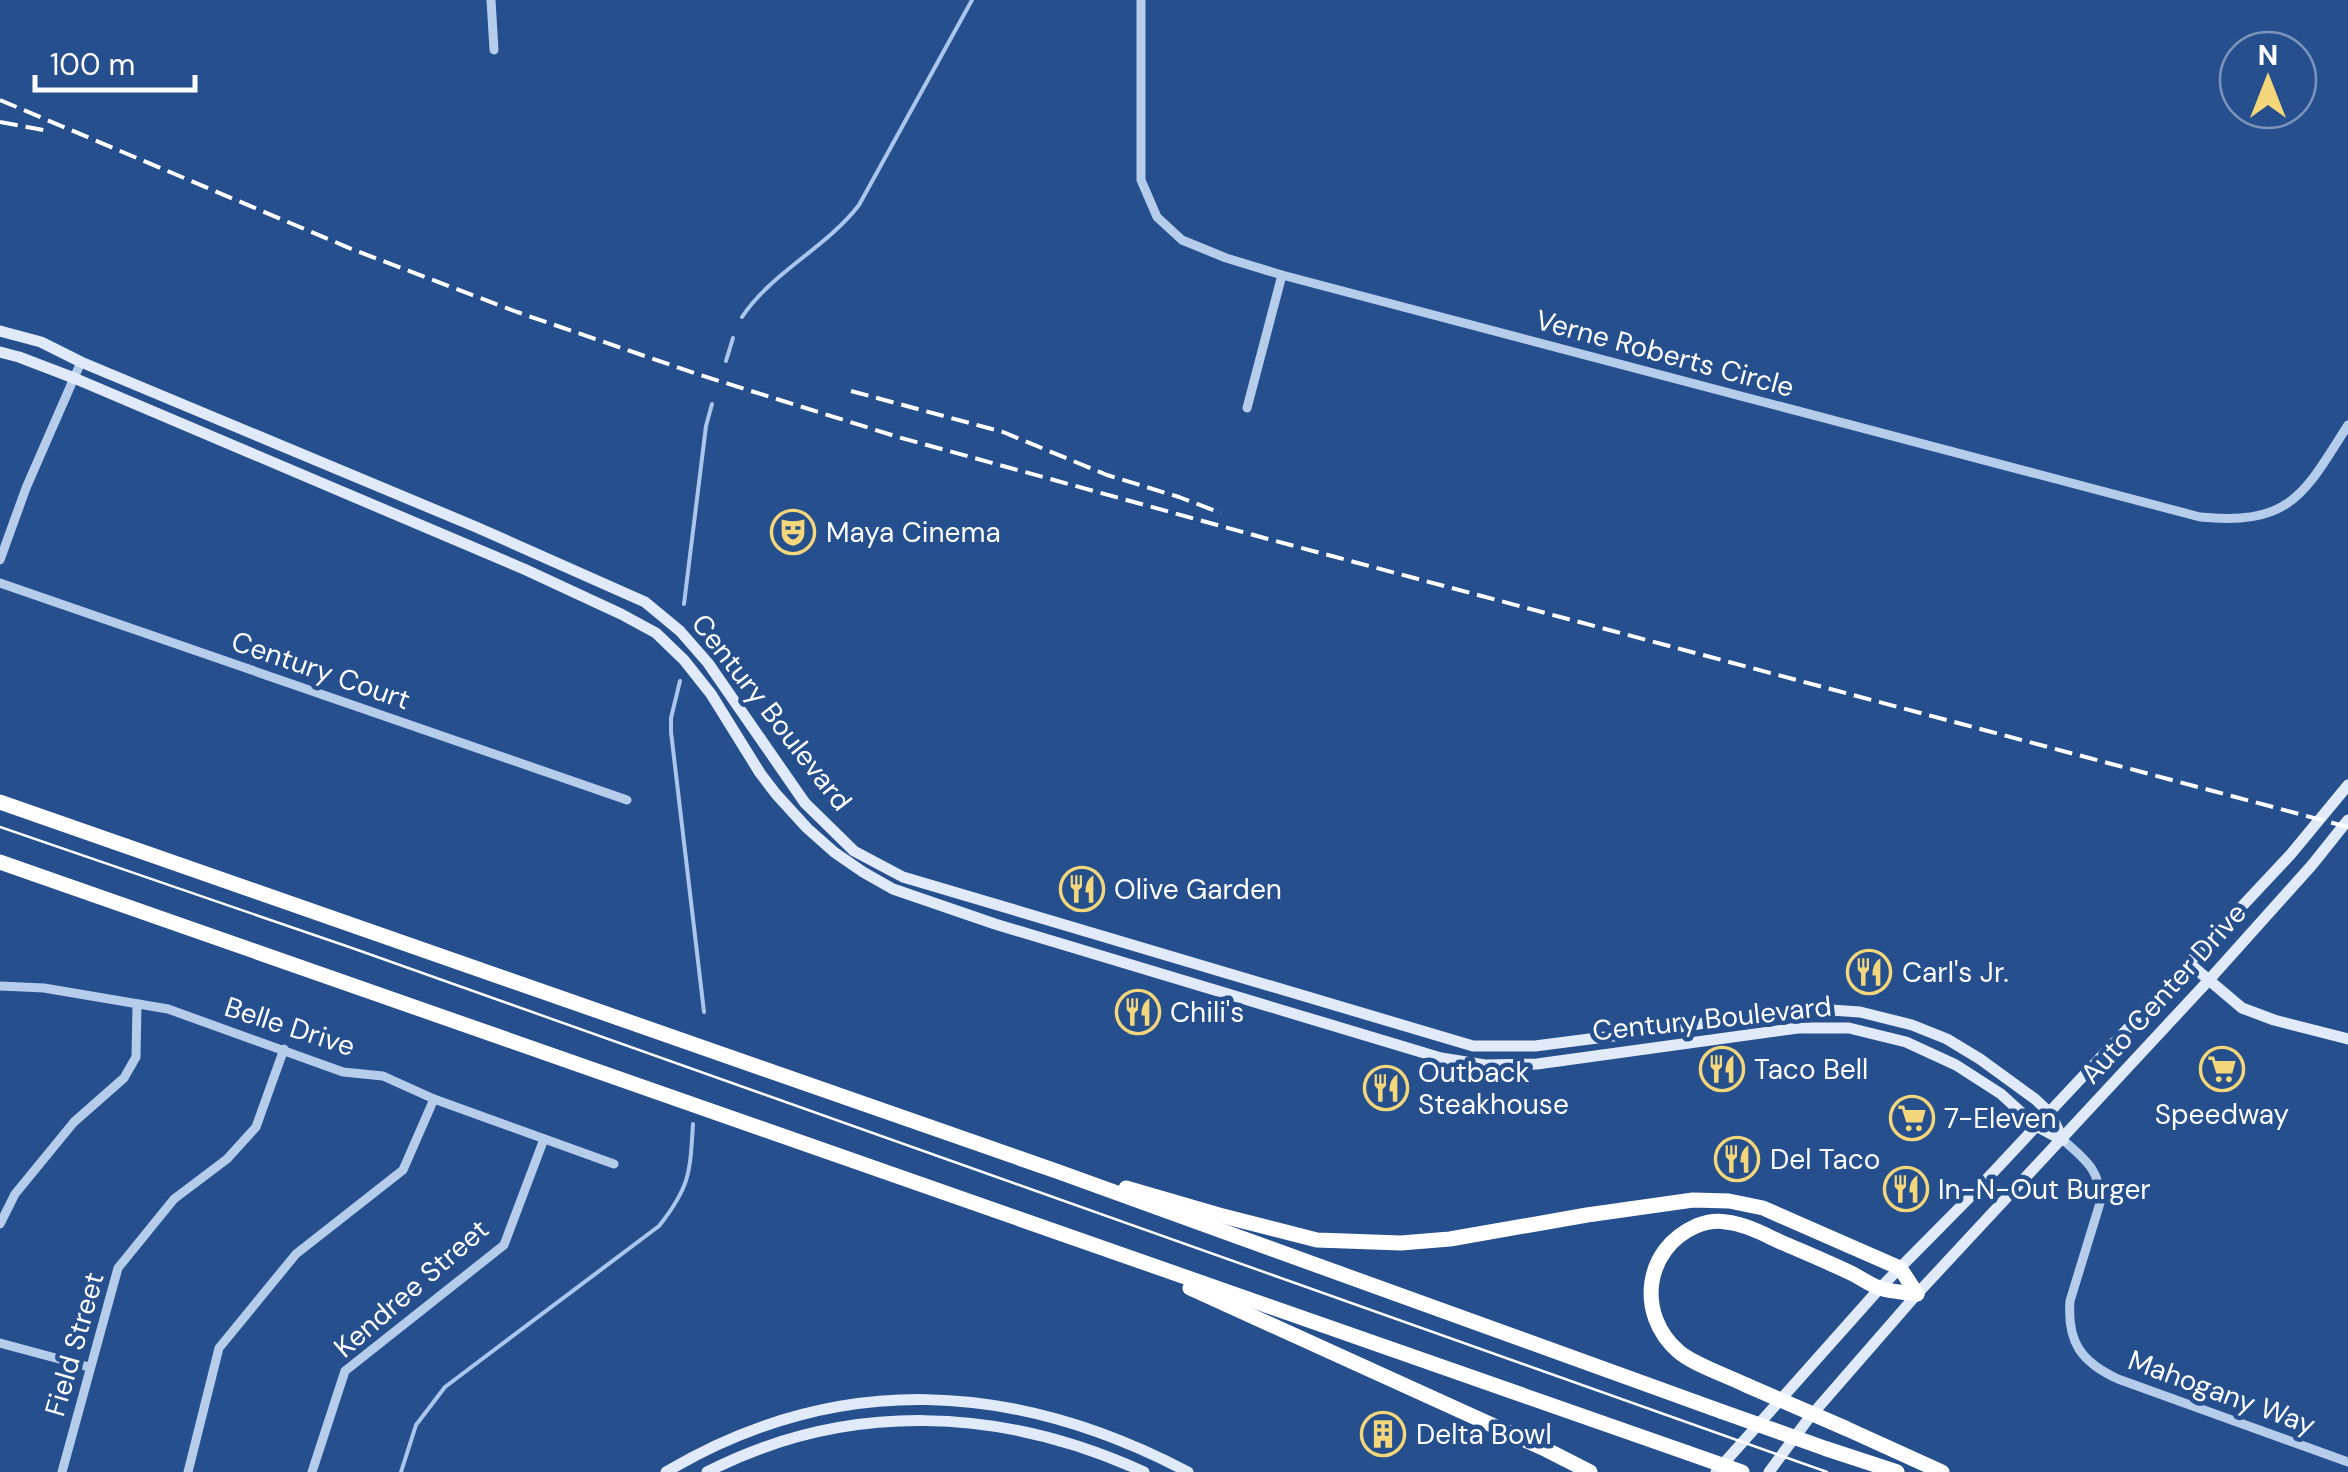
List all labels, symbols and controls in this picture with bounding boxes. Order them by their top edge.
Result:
scale bar [35,30,195,92]
north arrow [2218,30,2318,130]
text: N [2258,37,2278,74]
text: 100 m [50,45,135,84]
street label: Verne Roberts Circle [1532,301,1798,406]
theatre icon: Maya Cinema [770,509,816,555]
place label: Maya Cinema [826,514,1001,551]
street label: Century Boulevard [683,606,860,818]
street label: Century Court [227,623,415,718]
restaurant icon: Olive Garden [1059,866,1105,912]
place label: Olive Garden [1114,871,1282,908]
street label: Auto Center Drive [2072,895,2255,1092]
restaurant icon: Carl's Jr. [1846,949,1892,995]
place label: Carl's Jr. [1902,954,2009,991]
street label: Belle Drive [220,988,360,1065]
street label: Century Boulevard [1591,988,1833,1049]
restaurant icon: Chili's [1115,989,1161,1035]
place label: Chili's [1170,994,1244,1031]
restaurant icon: Taco Bell [1699,1046,1745,1092]
supermarket icon: Speedway [2199,1046,2245,1092]
place label: Taco Bell [1754,1051,1868,1088]
place label: Outback Steakhouse [1418,1054,1569,1123]
restaurant icon: Outback Steakhouse [1363,1065,1409,1111]
supermarket icon: 7-Eleven [1889,1095,1935,1141]
place label: Speedway [2155,1096,2289,1133]
place label: 7-Eleven [1944,1100,2057,1137]
restaurant icon: Del Taco [1714,1136,1760,1182]
place label: Del Taco [1770,1141,1880,1178]
restaurant icon: In-N-Out Burger [1883,1166,1929,1212]
place label: In-N-Out Burger [1938,1171,2151,1208]
street label: Kendree Street [326,1211,496,1366]
street label: Field Street [36,1268,113,1420]
street label: Mahogany Way [2123,1341,2321,1443]
building icon: Delta Bowl [1360,1411,1406,1457]
place label: Delta Bowl [1416,1416,1552,1453]

